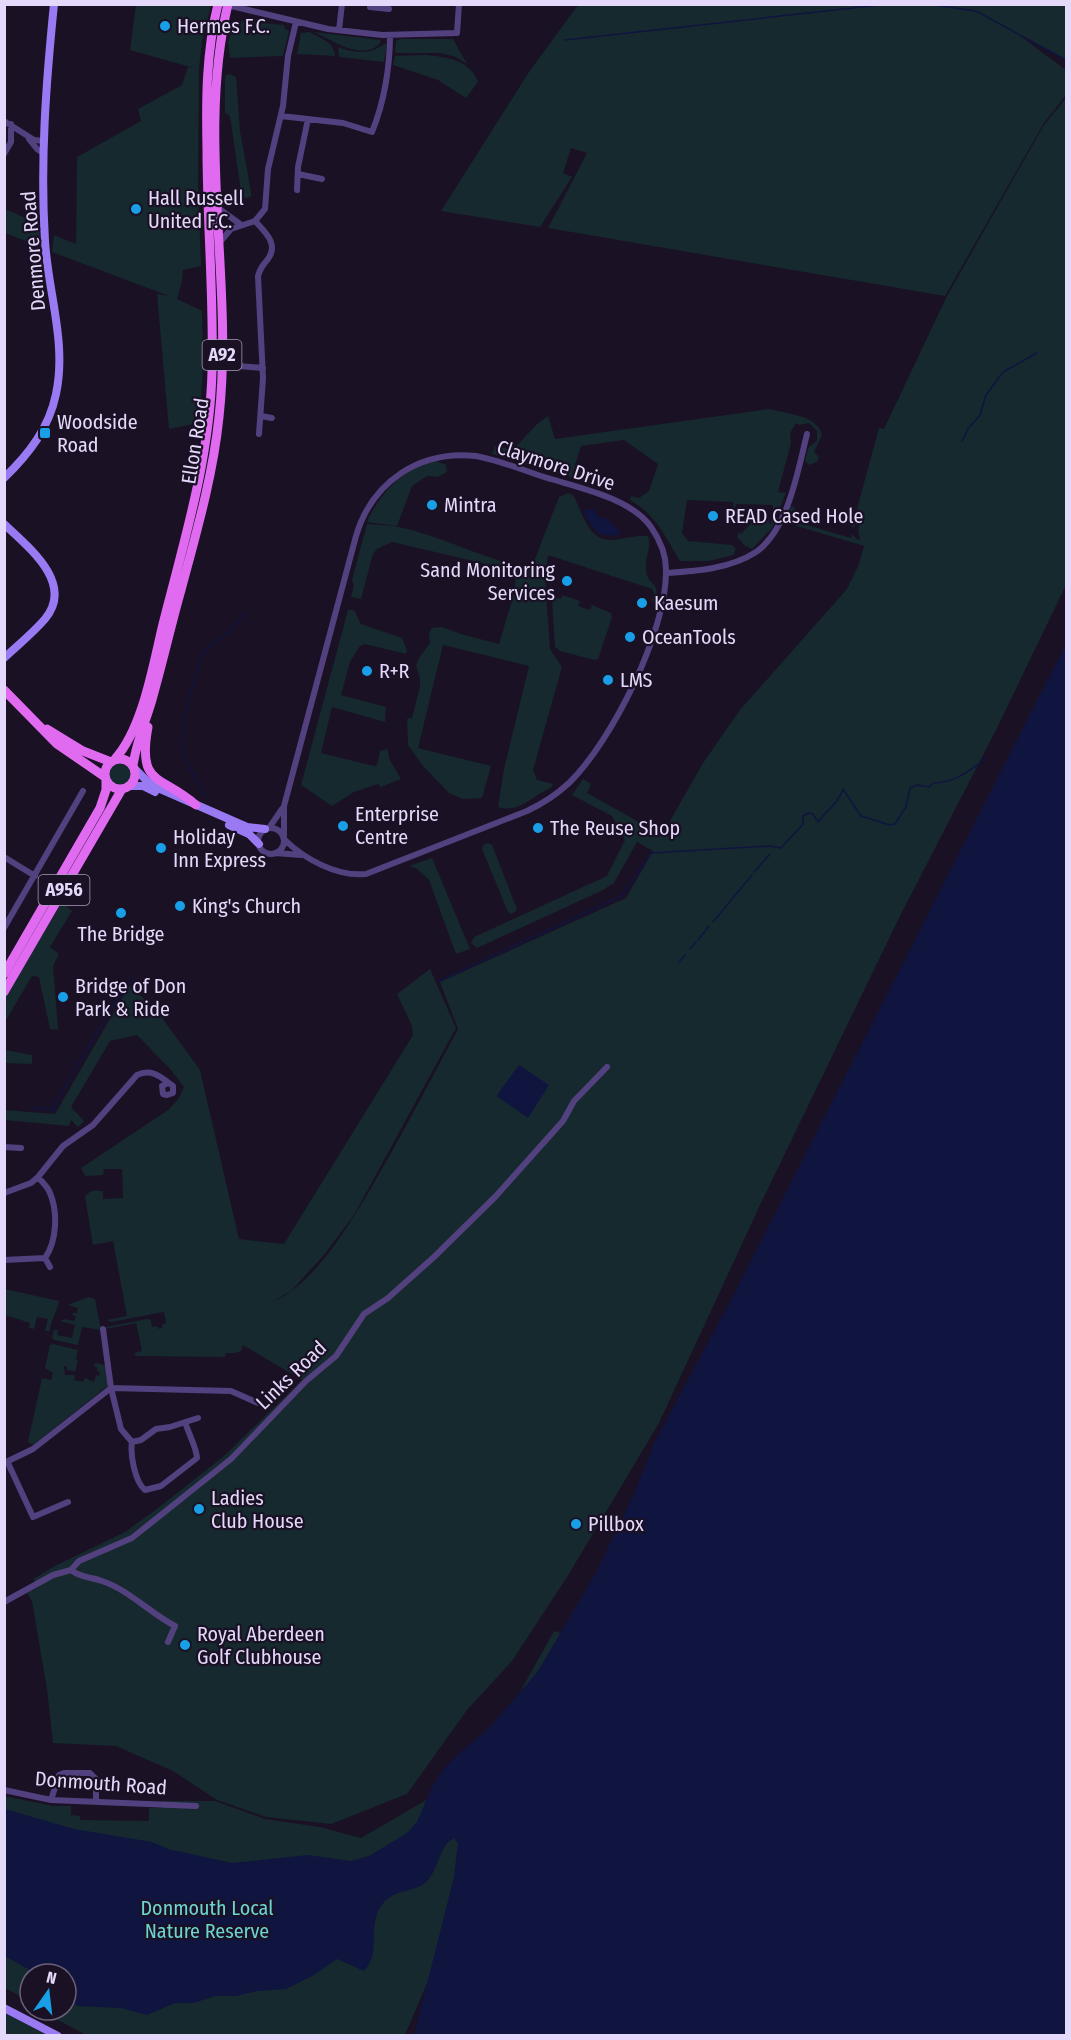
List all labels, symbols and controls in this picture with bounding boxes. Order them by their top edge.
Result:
place label: Hermes F.C. [177,14,270,38]
marker: Hermes F.C. [158,19,172,33]
place label: Hall Russell United F.C. [148,186,244,233]
street label: Denmore Road [16,190,50,312]
marker: Hall Russell United F.C. [129,202,143,216]
road number: A92 [202,340,242,370]
street label: Ellon Road [176,396,214,486]
place label: Woodside Road [57,410,138,457]
marker: Woodside Road [38,426,52,440]
street label: Claymore Drive [494,435,618,495]
place label: Mintra [444,493,497,517]
marker: Mintra [425,498,439,512]
place label: READ Cased Hole [725,504,863,528]
marker: READ Cased Hole [706,509,720,523]
place label: Sand Monitoring Services [420,558,556,605]
marker: Sand Monitoring Services [560,574,574,588]
place label: Kaesum [654,591,719,615]
marker: Kaesum [635,596,649,610]
place label: OceanTools [642,625,736,649]
marker: OceanTools [623,630,637,644]
place label: R+R [379,659,410,683]
marker: R+R [360,664,374,678]
place label: LMS [620,668,653,692]
marker: LMS [601,673,615,687]
place label: Enterprise Centre [355,802,439,849]
place label: The Reuse Shop [550,816,680,840]
marker: Enterprise Centre [336,819,350,833]
marker: The Reuse Shop [531,821,545,835]
place label: Holiday Inn Express [173,825,266,872]
marker: Holiday Inn Express [154,841,168,855]
road number: A956 [38,875,90,905]
place label: King's Church [192,894,301,918]
marker: King's Church [173,899,187,913]
marker: The Bridge [114,906,128,920]
place label: The Bridge [77,922,165,946]
place label: Bridge of Don Park & Ride [75,974,186,1021]
marker: Bridge of Don Park & Ride [56,990,70,1004]
street label: Links Road [251,1336,331,1414]
place label: Ladies Club House [211,1486,304,1533]
marker: Ladies Club House [192,1502,206,1516]
place label: Pillbox [588,1512,644,1536]
marker: Pillbox [569,1517,583,1531]
place label: Royal Aberdeen Golf Clubhouse [197,1622,325,1669]
marker: Royal Aberdeen Golf Clubhouse [178,1638,192,1652]
street label: Donmouth Road [34,1766,168,1800]
park label: Donmouth Local Nature Reserve [141,1896,274,1943]
north arrow [18,1962,78,2022]
text: N [45,1968,58,1988]

